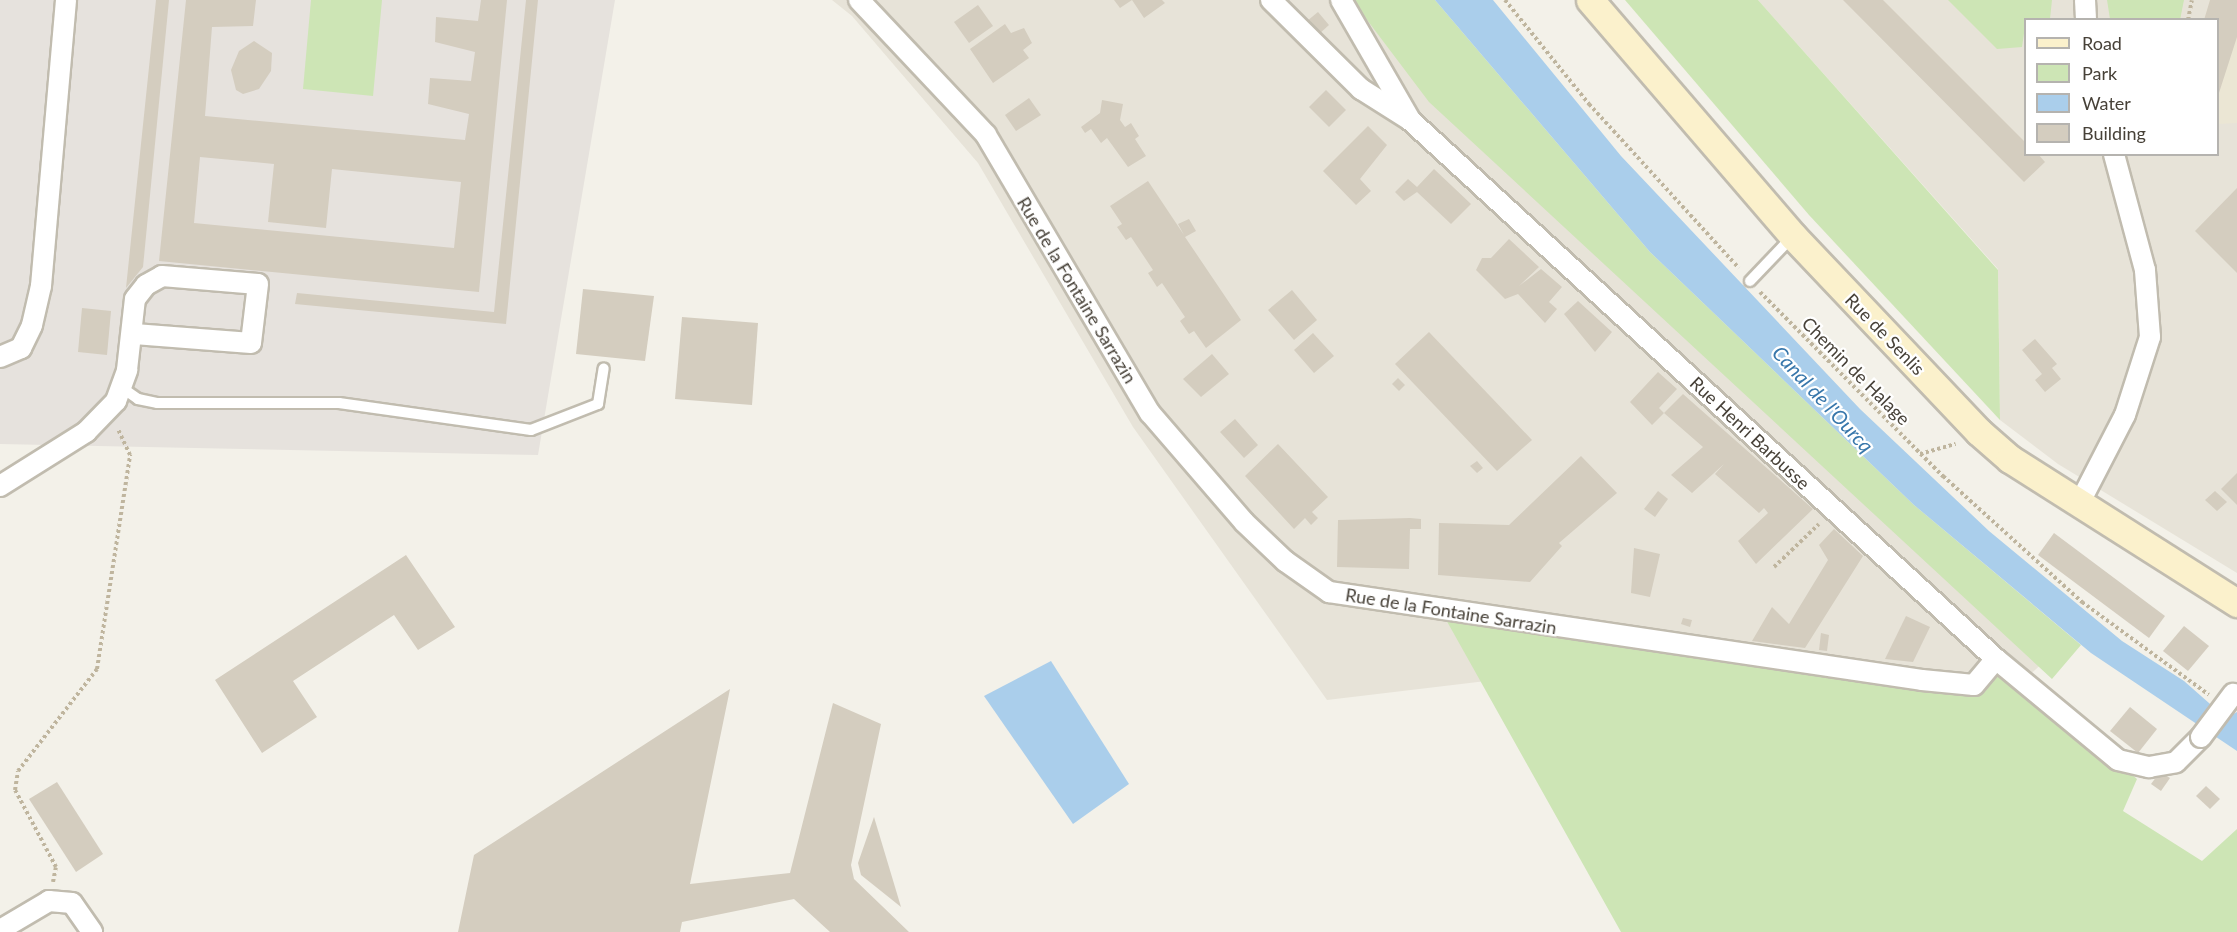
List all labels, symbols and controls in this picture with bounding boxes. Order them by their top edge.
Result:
legend [2024,18,2219,156]
text: Road [2082,32,2122,54]
text: Park [2082,62,2117,84]
text: Water [2082,92,2131,114]
text: Building [2082,122,2146,144]
street label: Rue de la Fontaine Sarrazin [1013,193,1141,387]
street label: Rue de Senlis [1841,289,1929,379]
street label: Chemin de Halage [1797,312,1915,430]
water label: Canal de l'Ourcq [1768,341,1878,457]
street label: Rue Henri Barbusse [1686,372,1814,494]
street label: Rue de la Fontaine Sarrazin [1344,584,1558,638]

